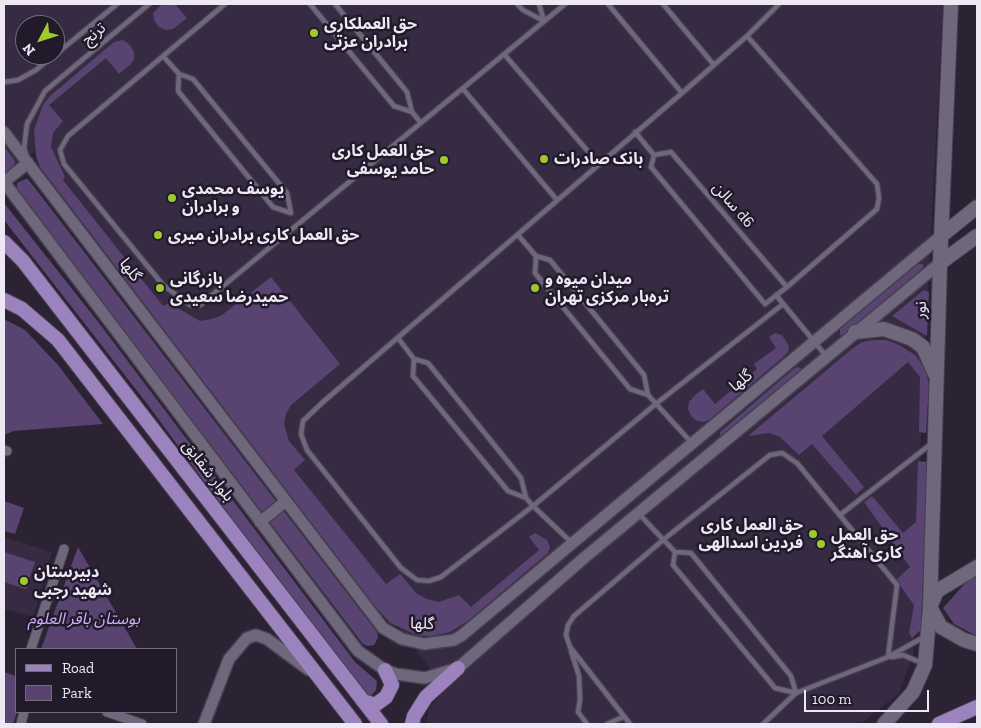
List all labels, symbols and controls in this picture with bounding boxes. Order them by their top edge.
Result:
place label: حق العملکاری برادران عزتی [324,14,417,52]
north arrow [15,15,65,65]
street label: ترنج [78,19,110,49]
marker: حق العملکاری برادران عزتی [308,27,320,39]
text: N [19,40,39,59]
place label: حق العمل کاری حامد یوسفی [332,141,434,179]
place label: بانک صادرات [554,149,643,169]
marker: بانک صادرات [538,153,550,165]
marker: حق العمل کاری حامد یوسفی [438,154,450,166]
street label: سالن d6 [708,178,758,232]
place label: یوسف محمدی و برادران [182,179,284,217]
marker: یوسف محمدی و برادران [166,192,178,204]
place label: حق العمل کاری برادران میری [168,225,359,245]
marker: حق العمل کاری برادران میری [152,229,164,241]
street label: گلها [115,255,145,285]
place label: بازرگانی حمیدرضا سعیدی [170,269,288,307]
place label: میدان میوه و تره‌بار مرکزی تهران [545,269,669,307]
marker: بازرگانی حمیدرضا سعیدی [154,282,166,294]
marker: میدان میوه و تره‌بار مرکزی تهران [529,282,541,294]
street label: نور [911,301,931,319]
street label: گلها [726,366,756,396]
street label: بلوار شقایق [178,436,238,506]
place label: حق العمل کاری فردین اسدالهی [699,515,803,553]
place label: حق العمل کاری آهنگر [831,525,902,563]
marker: حق العمل کاری فردین اسدالهی [807,528,819,540]
marker: حق العمل کاری آهنگر [815,538,827,550]
place label: دبیرستان شهید رجبی [34,562,112,600]
marker: دبیرستان شهید رجبی [18,575,30,587]
park label: بوستان باقر العلوم [28,609,140,629]
street label: گلها [409,614,435,634]
legend [15,648,178,713]
text: Road [62,659,94,677]
scale bar [806,680,931,712]
text: Park [62,684,92,702]
text: 100 m [812,690,851,708]

